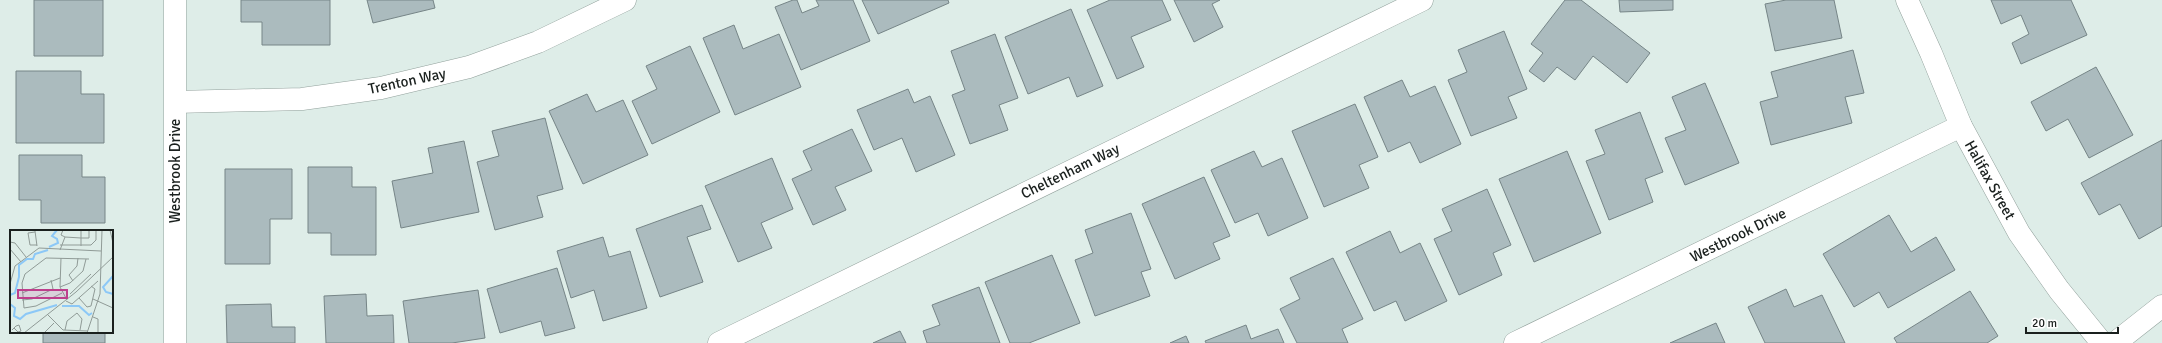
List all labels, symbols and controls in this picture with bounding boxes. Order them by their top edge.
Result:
street label: Trenton Way [367,64,447,98]
street label: Westbrook Drive [166,119,184,223]
street label: Halifax Street [1961,137,2019,223]
street label: Cheltenham Way [1018,139,1122,203]
street label: Westbrook Drive [1687,204,1789,266]
inset map [10,230,113,333]
scale bar [2026,309,2118,335]
text: 20 m [2032,316,2057,331]

